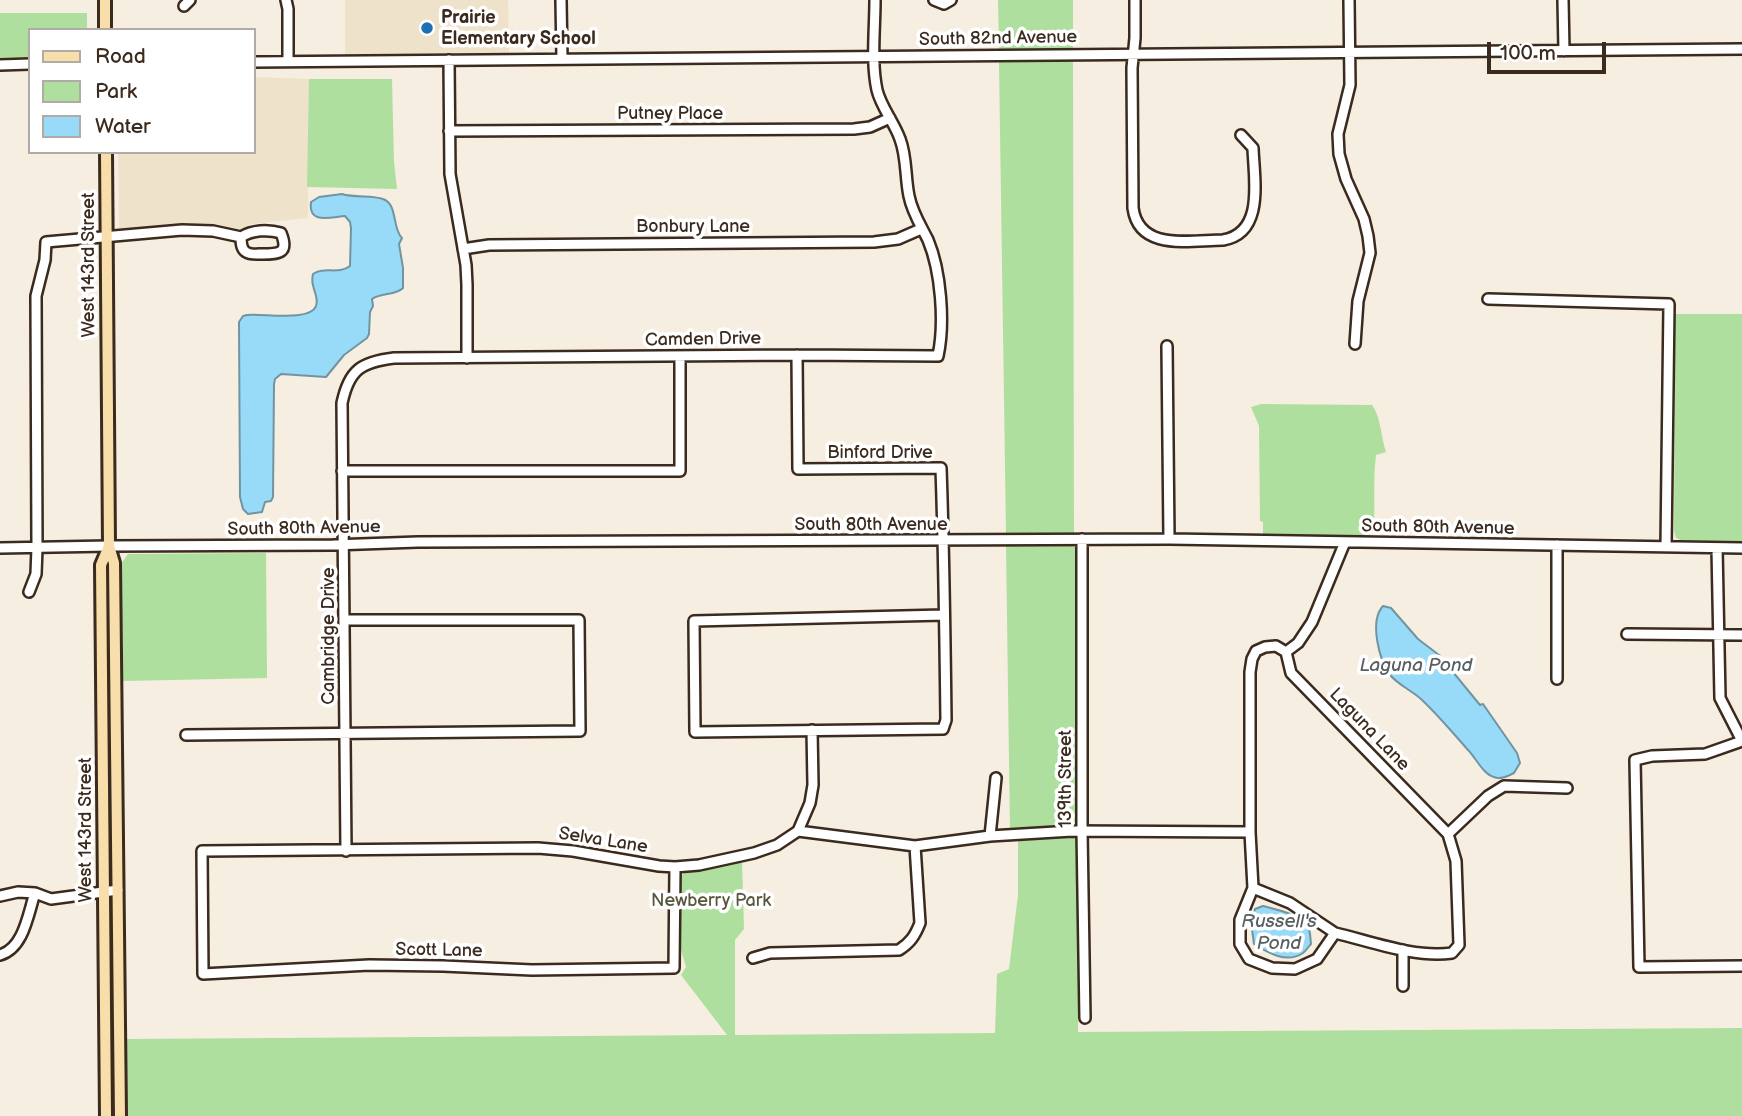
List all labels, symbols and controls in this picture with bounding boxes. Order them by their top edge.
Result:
place label: Prairie Elementary School [441,7,596,50]
marker: Prairie Elementary School [419,20,435,36]
street label: South 82nd Avenue [919,27,1077,51]
legend [28,28,256,154]
scale bar [1490,28,1609,72]
text: 100 m [1500,41,1556,66]
text: Road [95,44,146,69]
text: Park [95,79,137,104]
street label: Putney Place [617,103,723,125]
text: Water [95,114,151,139]
street label: West 143rd Street [78,192,100,338]
street label: Bonbury Lane [636,216,750,238]
street label: Camden Drive [645,328,761,352]
street label: Binford Drive [827,442,933,464]
street label: South 80th Avenue [794,514,948,536]
street label: South 80th Avenue [1361,516,1515,540]
street label: South 80th Avenue [227,517,381,541]
street label: Cambridge Drive [318,567,340,705]
water label: Laguna Pond [1360,655,1472,677]
street label: Laguna Lane [1324,684,1414,776]
street label: 139th Street [1055,730,1077,828]
street label: West 143rd Street [75,757,97,903]
street label: Selva Lane [557,823,649,859]
park label: Newberry Park [651,890,771,912]
water label: Russell's Pond [1241,911,1317,955]
street label: Scott Lane [395,939,483,963]

